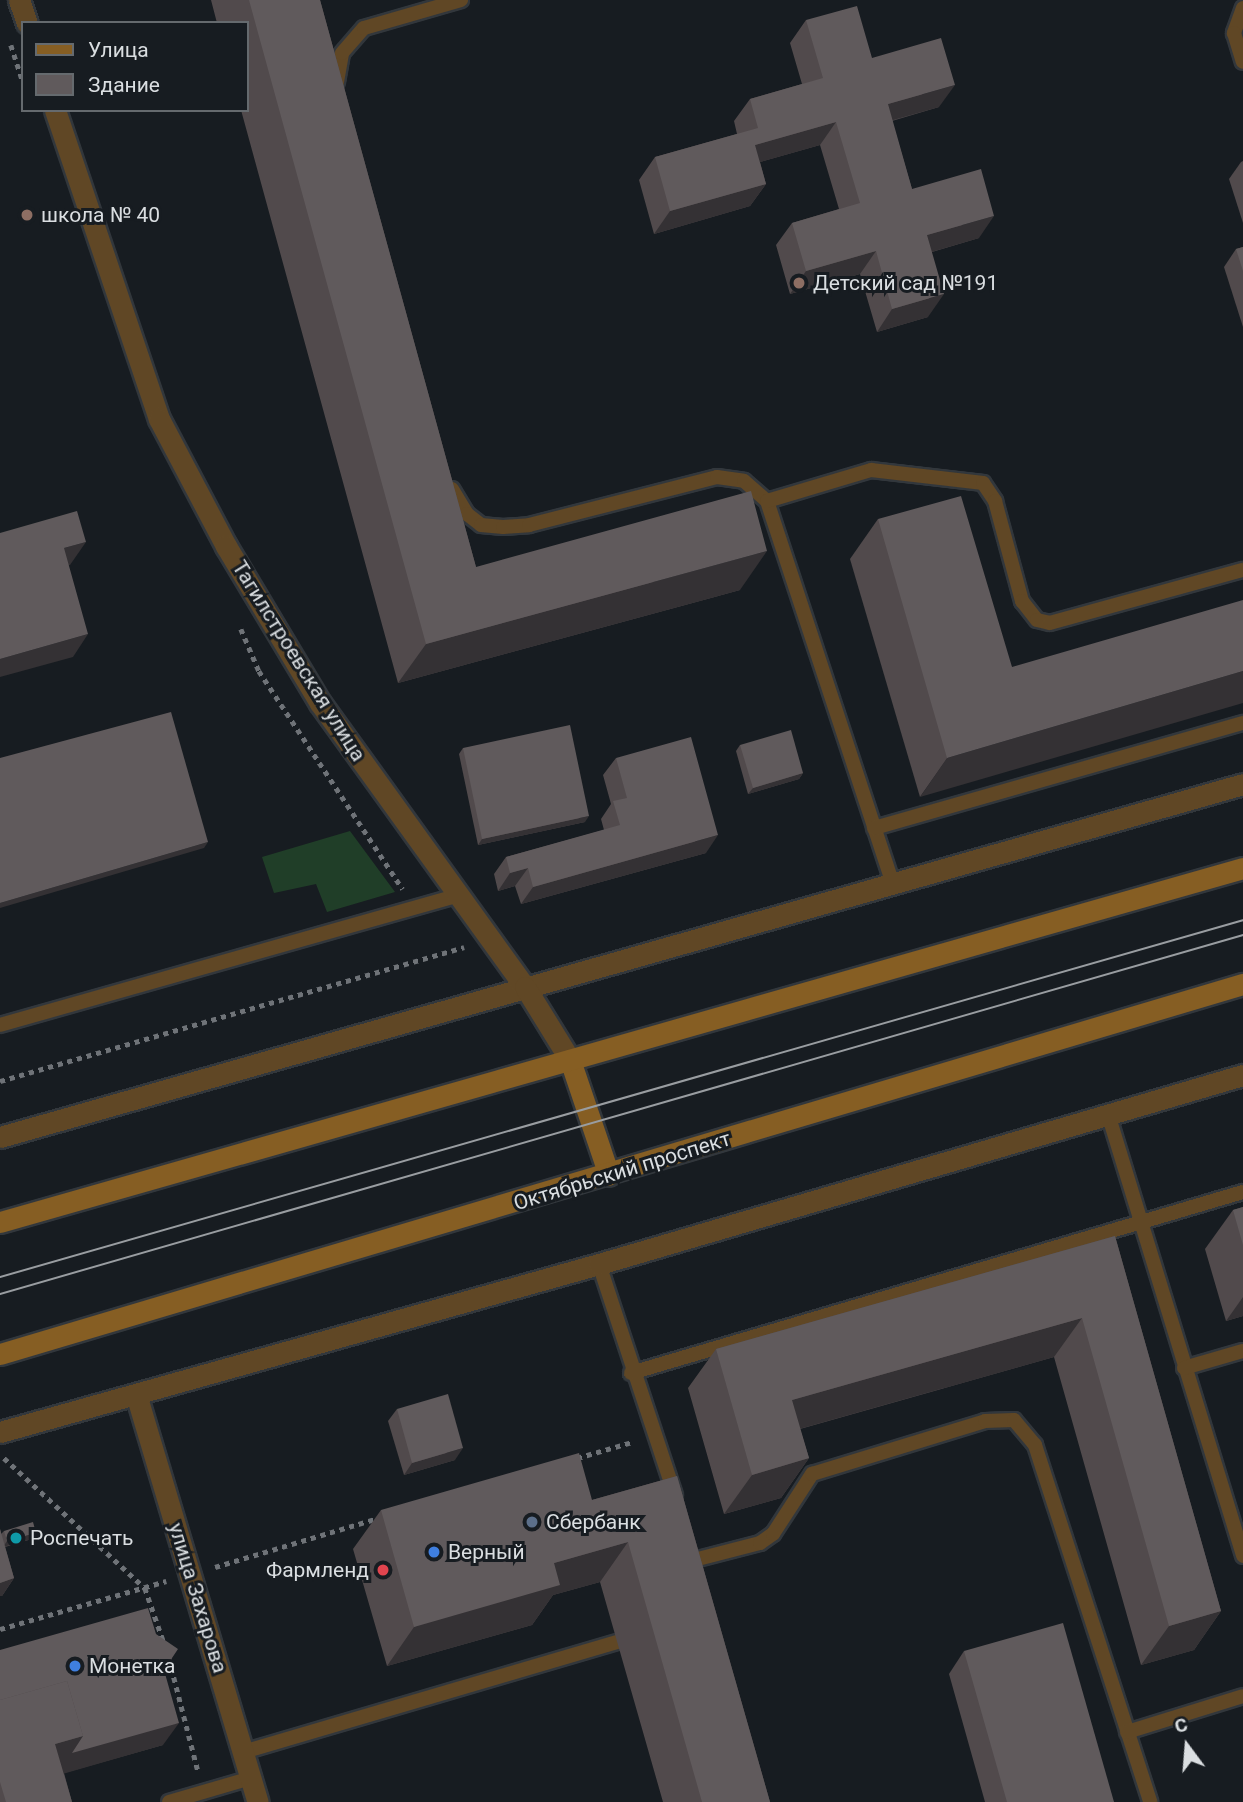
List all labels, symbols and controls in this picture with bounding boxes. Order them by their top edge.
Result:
legend [21,21,248,112]
text: Улица [88,38,149,62]
text: Здание [88,73,160,97]
place label: школа № 40 [41,202,160,228]
marker: школа № 40 [19,207,35,223]
place label: Детский сад №191 [813,270,998,296]
marker: Детский сад №191 [791,275,807,291]
street label: Тагилстроевская улица [227,556,371,766]
street label: Октябрьский проспект [511,1126,733,1216]
place label: Сбербанк [546,1509,641,1535]
marker: Сбербанк [524,1514,540,1530]
street label: улица Захарова [163,1520,233,1676]
place label: Роспечать [30,1525,134,1551]
marker: Роспечать [8,1530,24,1546]
place label: Верный [448,1539,525,1565]
marker: Верный [426,1544,442,1560]
place label: Фармленд [266,1557,369,1583]
marker: Фармленд [375,1562,391,1578]
place label: Монетка [89,1653,175,1679]
marker: Монетка [67,1658,83,1674]
north arrow [1152,1711,1222,1781]
text: С [1172,1713,1190,1738]

